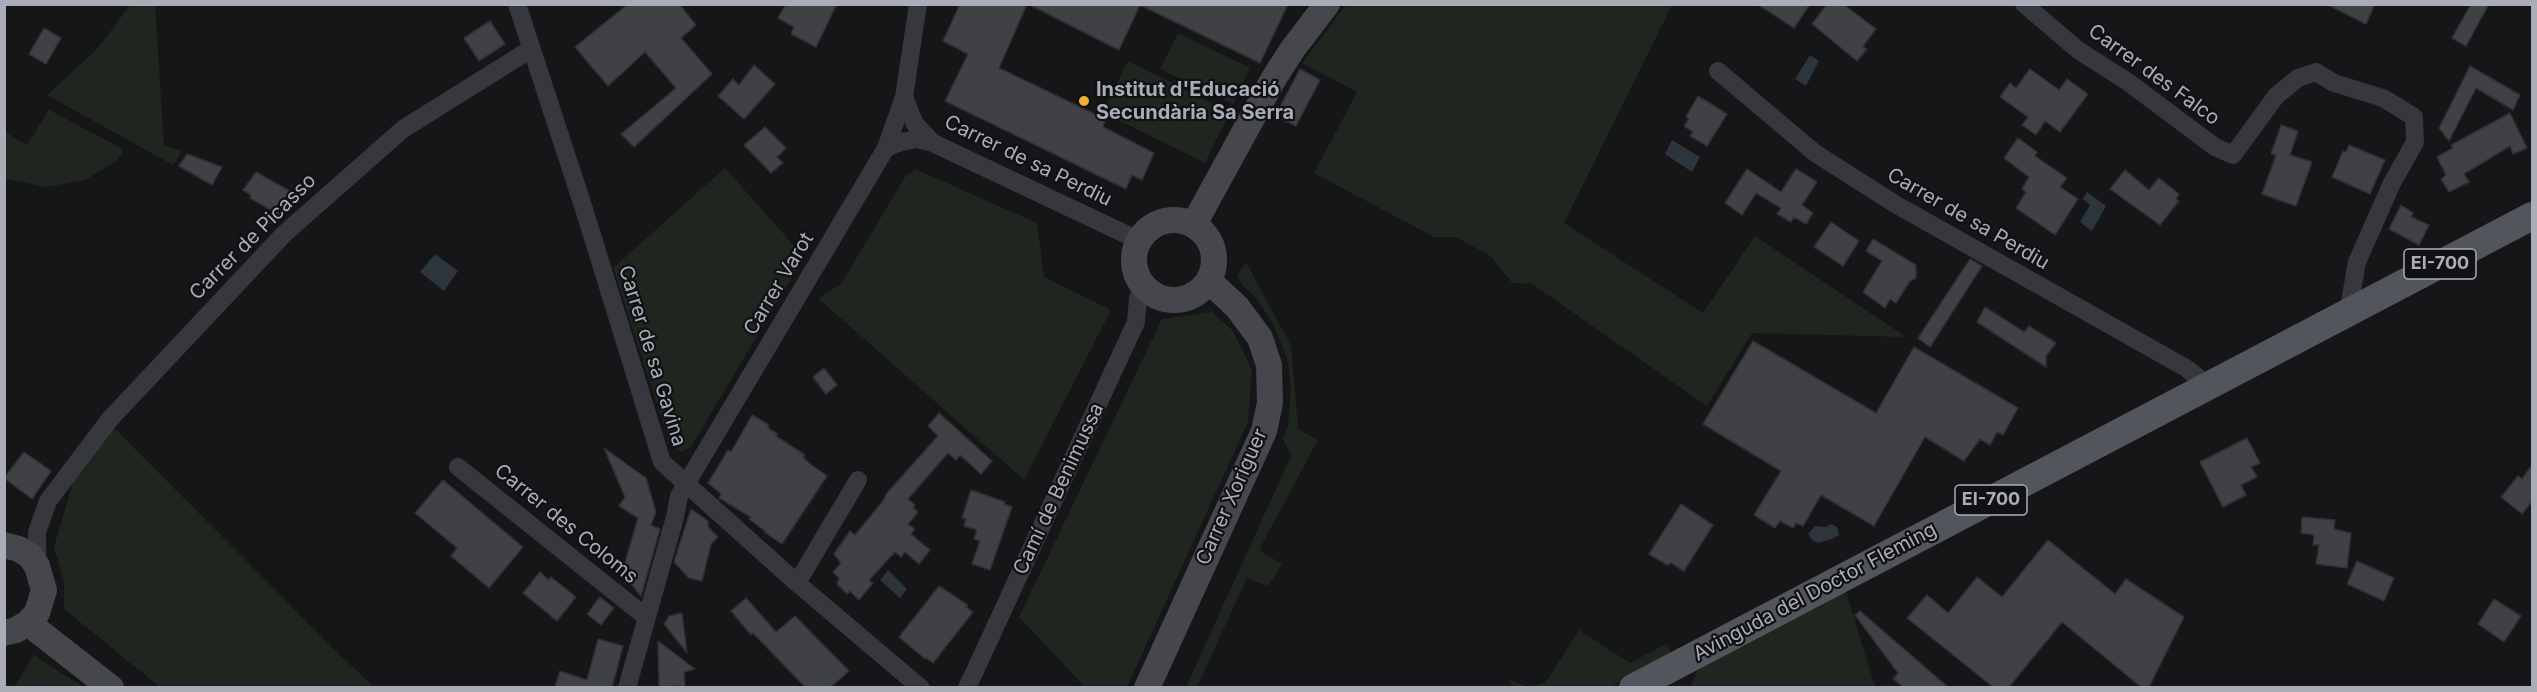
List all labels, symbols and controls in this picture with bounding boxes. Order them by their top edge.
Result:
street label: Carrer des Falco [2084,19,2224,131]
place label: Institut d'Educació Secundària Sa Serra [1096,78,1294,125]
marker: Institut d'Educació Secundària Sa Serra [1077,94,1091,108]
street label: Carrer de sa Perdiu [940,110,1116,212]
street label: Carrer de sa Perdiu [1883,163,2053,275]
street label: Carrer de Picasso [185,169,321,305]
street label: Carrer Varot [739,228,819,340]
road number: EI-700 [2404,249,2476,279]
street label: Carrer de sa Gavina [613,263,691,449]
street label: Camí de Benimussa [1009,399,1109,579]
street label: Carrer Xoriguer [1191,425,1273,569]
street label: Carrer des Coloms [490,459,642,589]
road number: EI-700 [1955,485,2027,515]
street label: Avinguda del Doctor Fleming [1689,518,1941,666]

